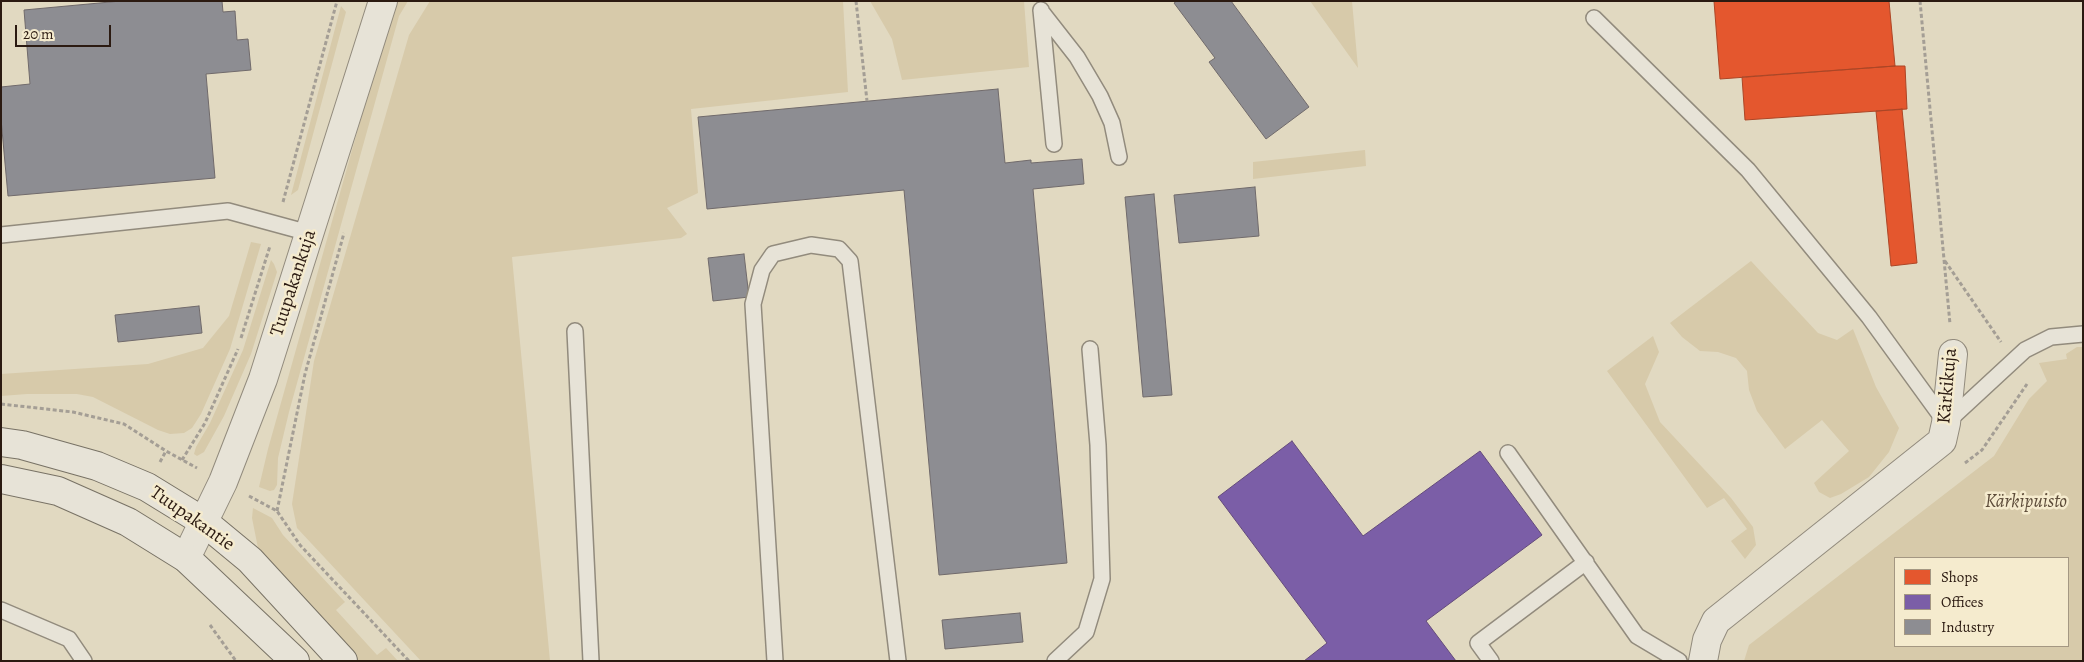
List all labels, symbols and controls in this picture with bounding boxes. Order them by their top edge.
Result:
scale bar [18,15,114,47]
text: 20 m [23,24,54,44]
street label: Tuupakankuja [266,227,322,339]
street label: Kärkikuja [1933,347,1963,425]
street label: Tuupakantie [145,482,239,556]
park label: Kärkipuisto [1985,491,2067,513]
legend [1894,557,2069,647]
text: Shops [1941,567,1978,587]
text: Offices [1941,592,1984,612]
text: Industry [1941,617,1994,637]

